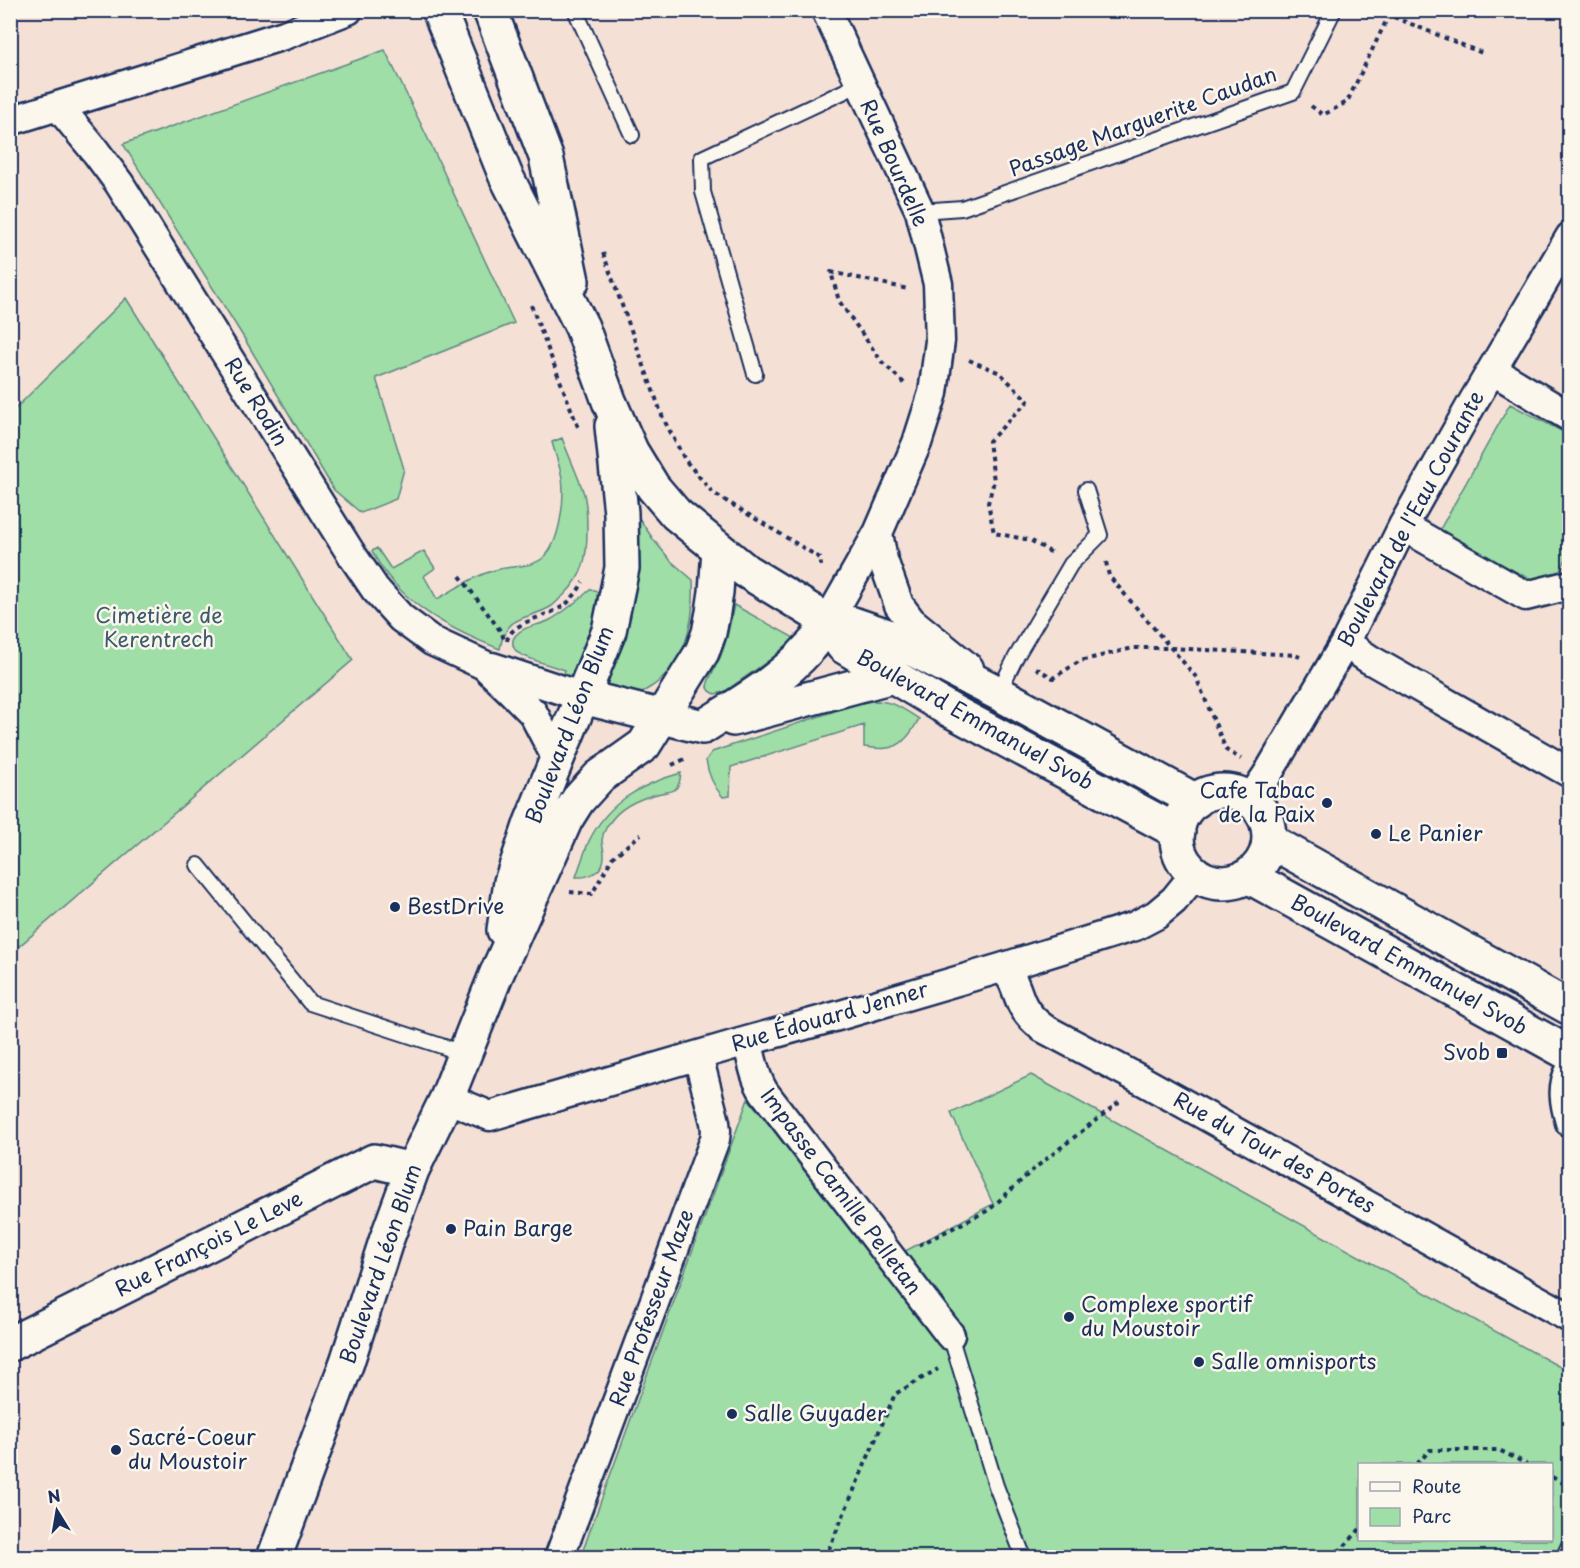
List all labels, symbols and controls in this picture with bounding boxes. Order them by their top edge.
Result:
street label: Passage Marguerite Caudan [1004,57,1281,184]
street label: Rue Bourdelle [853,93,938,231]
street label: Rue Rodin [218,350,298,452]
street label: Boulevard de l'Eau Courante [1328,384,1491,652]
park label: Cimetière de Kerentrech [95,598,223,654]
street label: Boulevard Léon Blum [516,621,621,828]
street label: Boulevard Emmanuel Svob [852,640,1100,797]
place label: Cafe Tabac de la Paix [1200,773,1315,829]
marker: Cafe Tabac de la Paix [1320,796,1334,810]
place label: Le Panier [1388,816,1483,848]
marker: Le Panier [1369,827,1383,841]
street label: Boulevard Emmanuel Svob [1286,885,1534,1042]
place label: BestDrive [407,889,504,921]
marker: BestDrive [388,900,402,914]
street label: Rue Édouard Jenner [727,972,932,1059]
place label: Svob [1443,1035,1490,1067]
marker: Svob [1495,1046,1509,1060]
street label: Impasse Camille Pelletan [754,1080,931,1301]
street label: Rue du Tour des Portes [1168,1082,1382,1220]
street label: Boulevard Léon Blum [330,1159,428,1368]
street label: Rue François Le Leve [109,1181,307,1303]
street label: Rue Professeur Maze [600,1204,701,1411]
place label: Pain Barge [463,1211,573,1243]
marker: Pain Barge [444,1222,458,1236]
place label: Complexe sportif du Moustoir [1081,1287,1253,1343]
marker: Complexe sportif du Moustoir [1062,1310,1076,1324]
place label: Salle omnisports [1211,1344,1377,1376]
marker: Salle omnisports [1192,1355,1206,1369]
place label: Salle Guyader [744,1396,887,1428]
marker: Salle Guyader [725,1407,739,1421]
place label: Sacré-Coeur du Moustoir [128,1420,256,1476]
marker: Sacré-Coeur du Moustoir [109,1443,123,1457]
legend [1358,1463,1553,1541]
text: Route [1412,1472,1462,1499]
north arrow [27,1481,87,1541]
text: N [45,1482,62,1508]
text: Parc [1412,1502,1451,1529]

